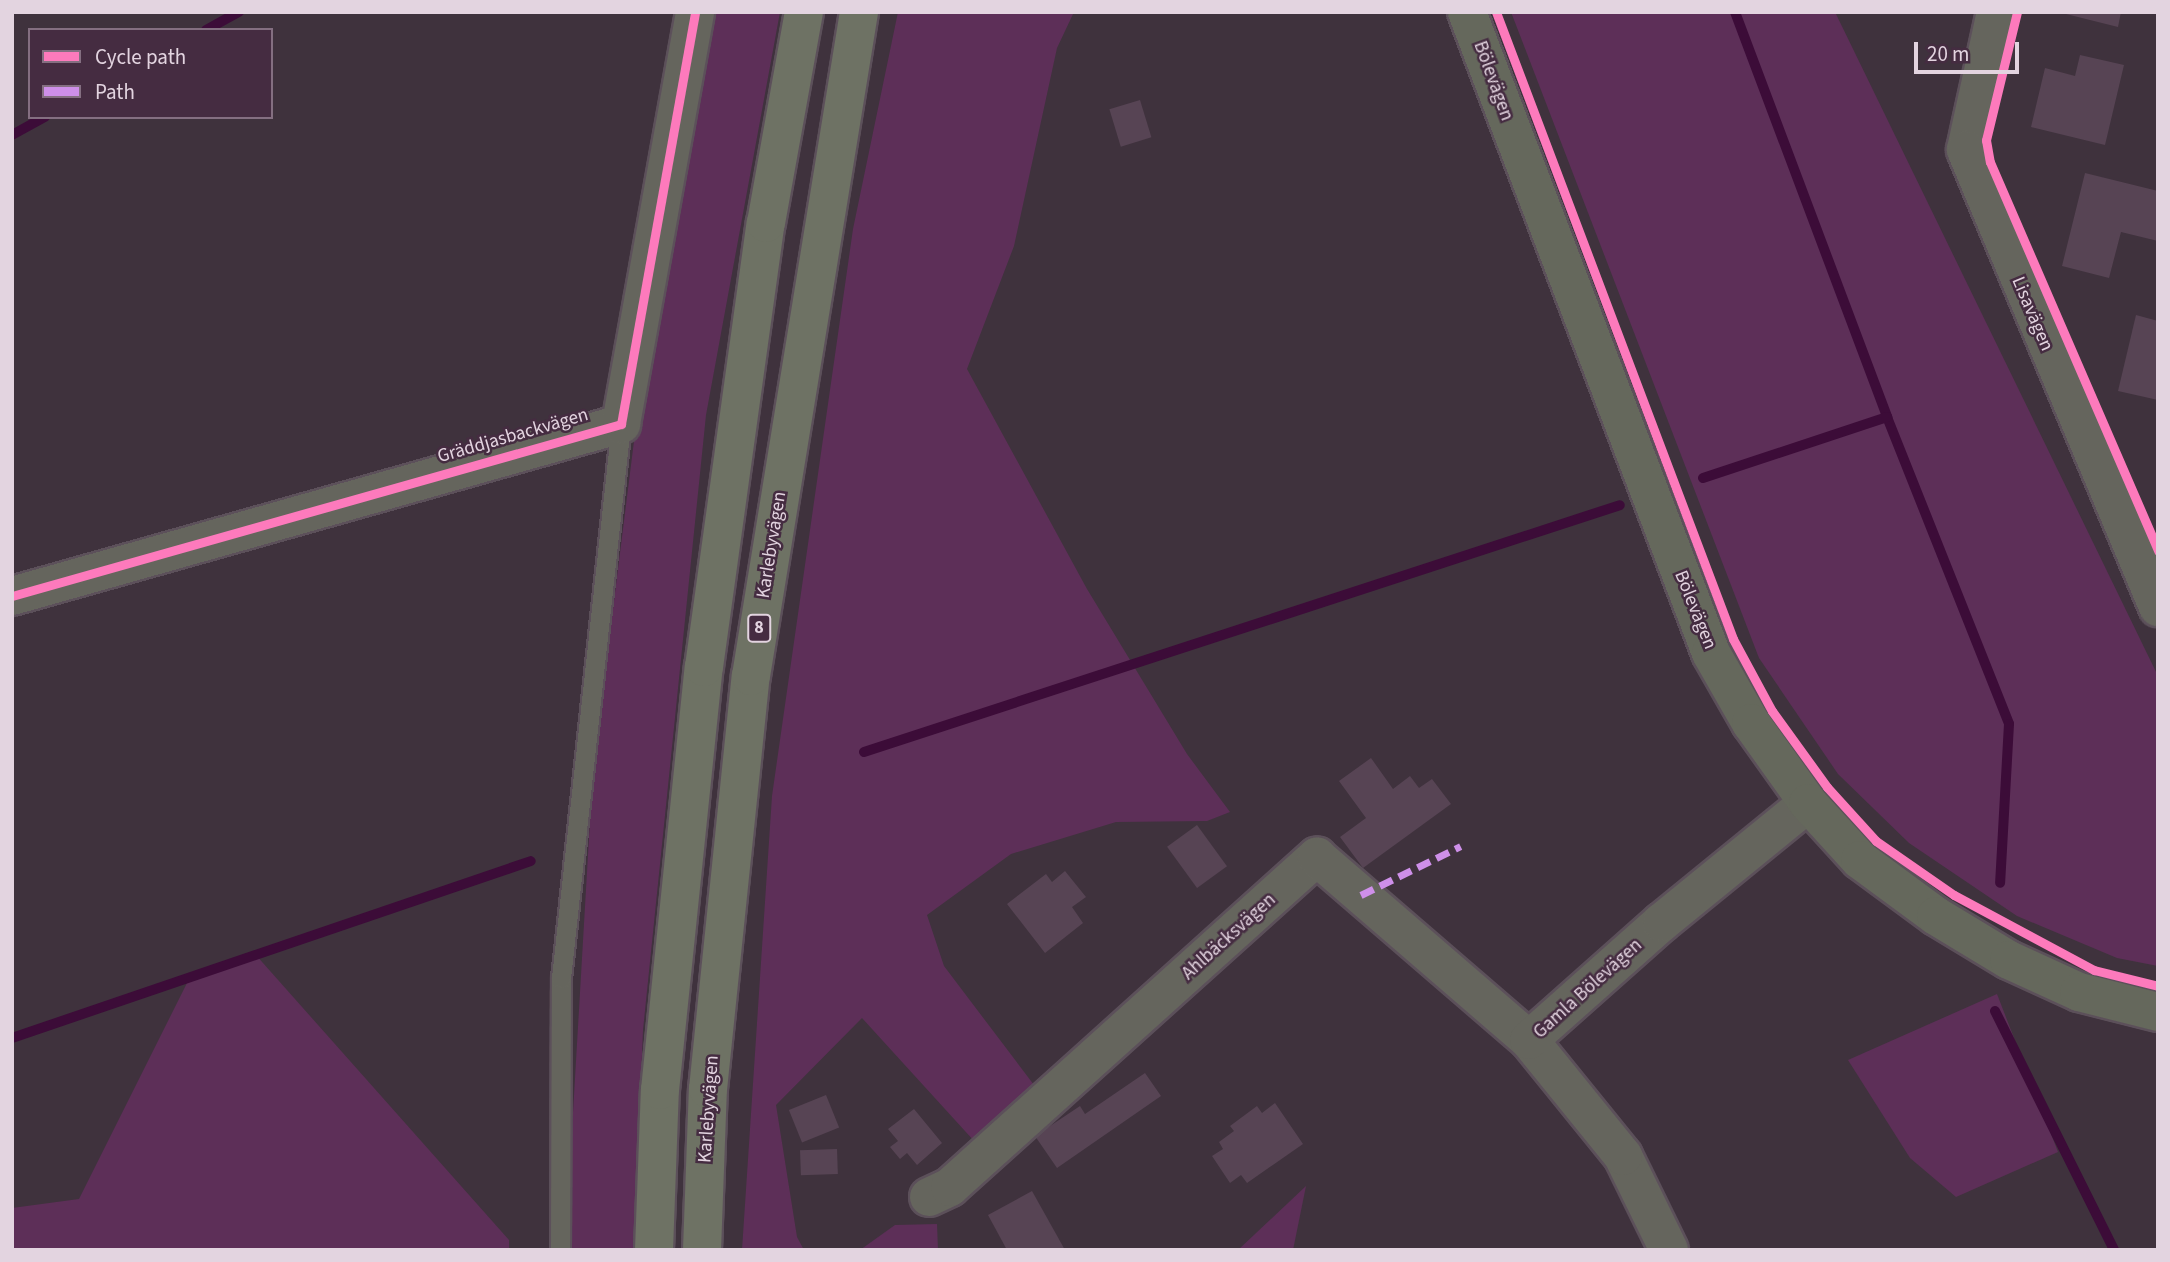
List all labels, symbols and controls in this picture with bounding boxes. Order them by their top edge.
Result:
legend [28,28,273,119]
scale bar [1918,28,2023,72]
street label: Bölevägen [1468,38,1518,124]
text: 20 m [1927,39,1969,69]
text: Cycle path [95,42,186,72]
text: Path [95,77,135,107]
street label: Lisavägen [2006,273,2058,355]
street label: Gräddjasbackvägen [435,404,591,468]
street label: Karlebyvägen [752,490,792,600]
street label: Bölevägen [1669,567,1721,653]
road number: 8 [747,614,771,642]
street label: Ahlbäcksvägen [1177,889,1281,985]
street label: Gamla Bölevägen [1529,934,1647,1044]
street label: Karlebyvägen [694,1054,724,1164]

